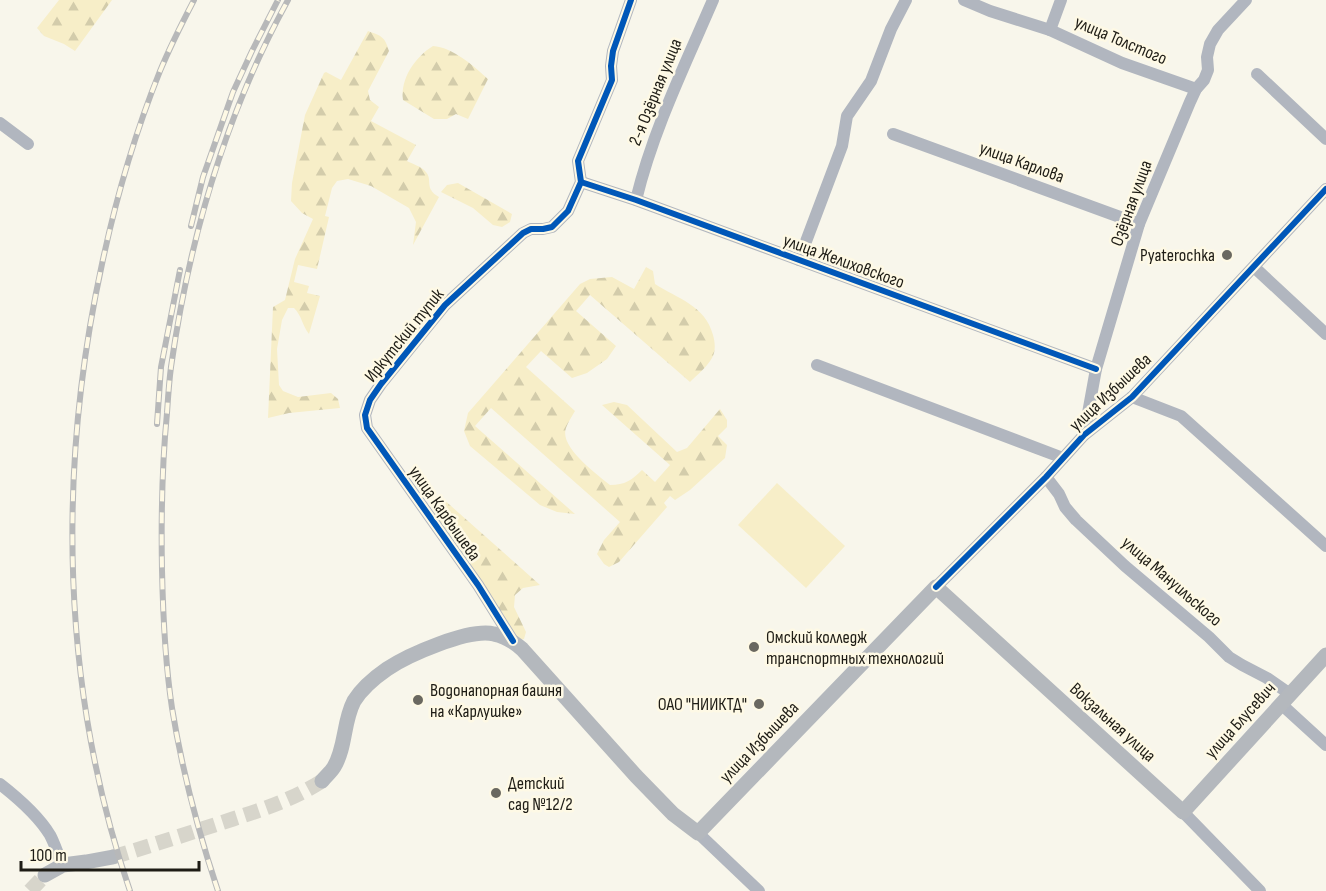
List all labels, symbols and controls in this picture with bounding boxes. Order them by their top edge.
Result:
street label: улица Толстого [1072,12,1170,69]
street label: 2-я Озёрная улица [624,36,686,149]
street label: улица Карлова [977,137,1067,188]
street label: Озёрная улица [1106,157,1157,249]
street label: улица Желиховского [780,230,907,293]
place label: Pyaterochka [1140,245,1215,266]
marker: Pyaterochka [1220,248,1234,262]
street label: Иркутский тупик [360,284,449,386]
street label: улица Избышева [1065,349,1156,436]
street label: улица Карбышева [404,462,485,565]
street label: улица Мануильского [1117,532,1226,631]
place label: Омский колледж транспортных технологий [766,627,944,669]
marker: Омский колледж транспортных технологий [747,640,761,654]
street label: Вокзальная улица [1065,678,1160,766]
street label: улица Блусевич [1201,678,1280,763]
place label: Водонапорная башня на «Карлушке» [430,680,562,722]
marker: Водонапорная башня на «Карлушке» [411,693,425,707]
place label: ОАО "НИИКТД" [658,694,747,715]
street label: улица Избышева [716,697,803,787]
marker: ОАО "НИИКТД" [752,697,766,711]
place label: Детский сад №12/2 [508,773,573,815]
marker: Детский сад №12/2 [489,786,503,800]
scale bar [21,834,200,872]
text: 100 m [30,845,67,866]

